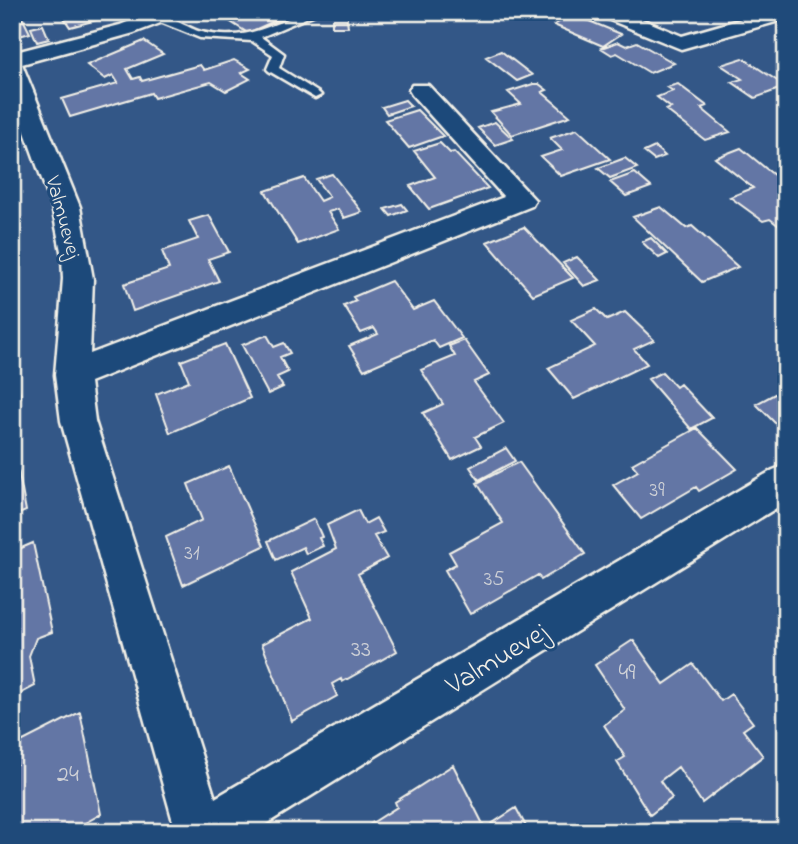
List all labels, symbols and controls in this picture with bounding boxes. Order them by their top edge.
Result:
street label: Valmuevej [36,172,88,263]
house number: 39 [650,476,665,506]
house number: 31 [184,539,200,569]
house number: 35 [484,565,504,595]
street label: Valmuevej [438,613,558,707]
house number: 33 [351,633,371,668]
house number: 49 [618,656,636,691]
house number: 24 [57,758,79,793]

